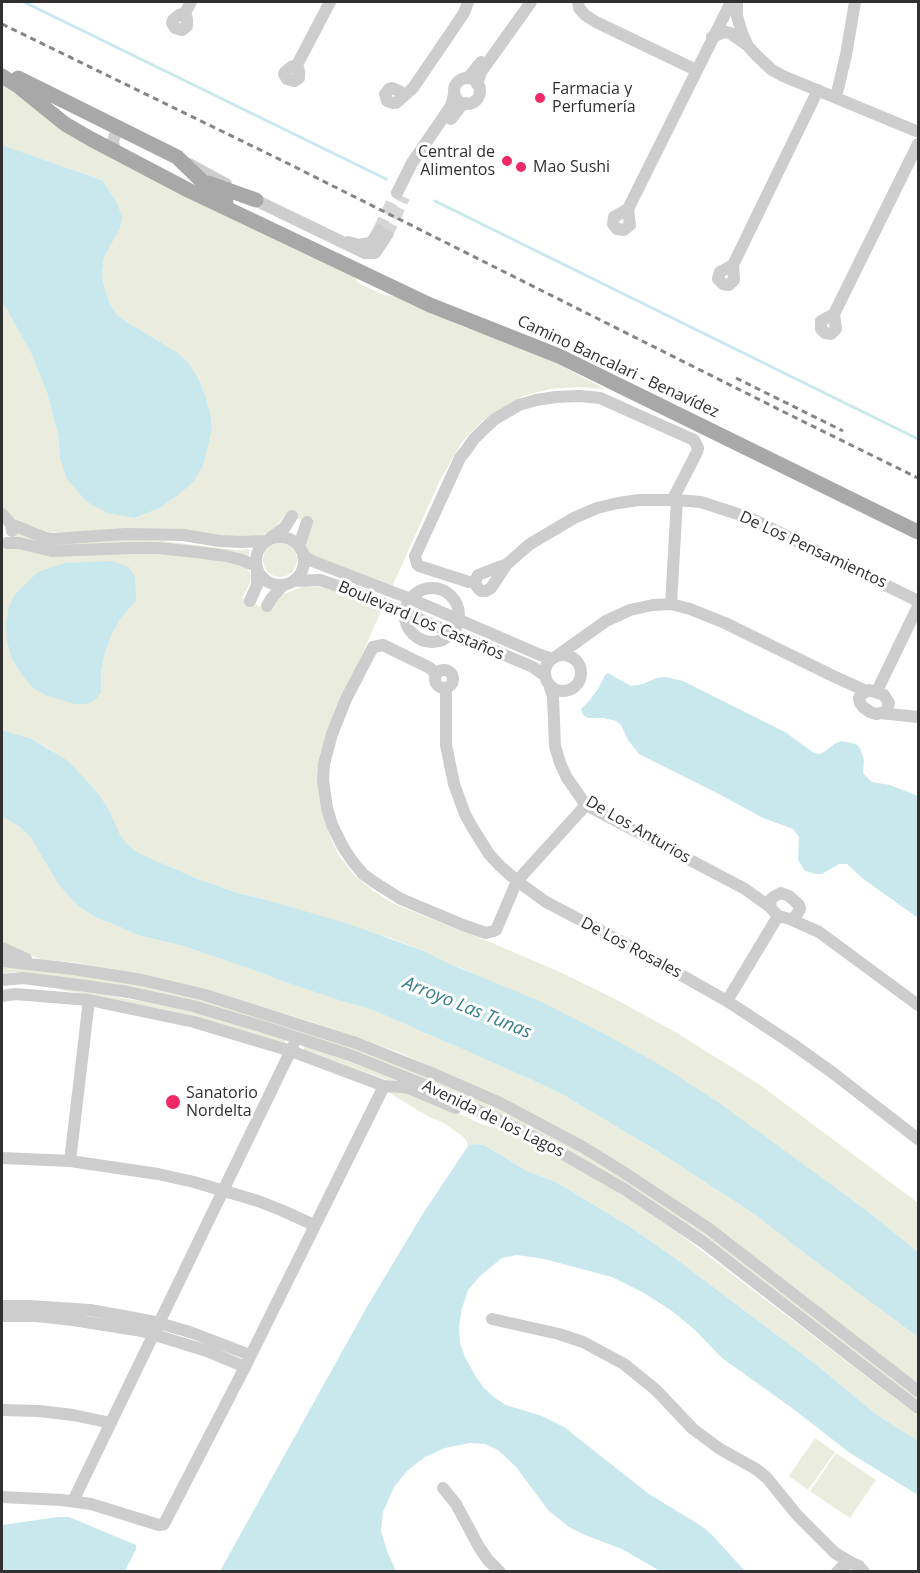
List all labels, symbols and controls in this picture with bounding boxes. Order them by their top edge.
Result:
place label: Farmacia y Perfumería [552,79,636,117]
marker: Farmacia y Perfumería [533,91,547,105]
place label: Central de Alimentos [418,142,495,180]
marker: Central de Alimentos [500,154,514,168]
place label: Mao Sushi [533,157,610,177]
marker: Mao Sushi [514,160,528,174]
street label: Camino Bancalari - Benavídez [514,312,722,422]
street label: De Los Pensamientos [736,507,890,593]
street label: Boulevard Los Castaños [335,577,507,665]
street label: De Los Anturios [582,792,694,868]
street label: De Los Rosales [577,913,685,983]
water label: Arroyo Las Tunas [400,972,534,1044]
street label: Avenida de los Lagos [419,1076,567,1162]
place label: Sanatorio Nordelta [186,1083,258,1121]
marker: Sanatorio Nordelta [164,1093,182,1111]

